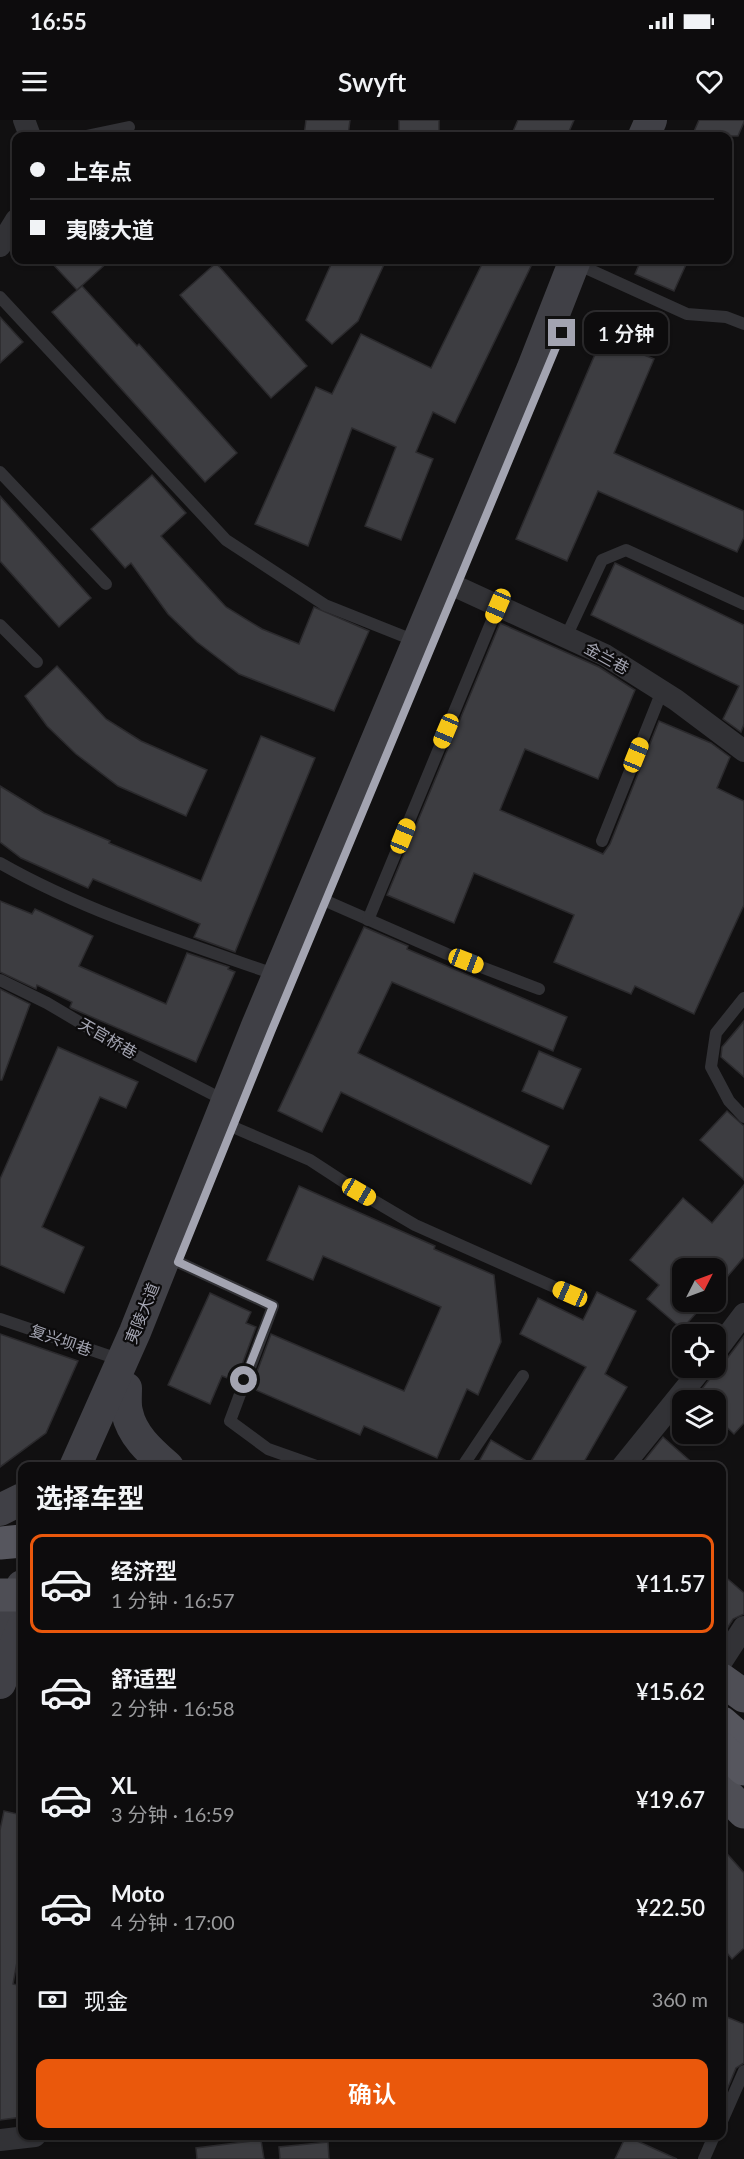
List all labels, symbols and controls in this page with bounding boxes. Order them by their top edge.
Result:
text: 16:55 [30,8,87,35]
icon: menu [18,65,51,98]
text: Swyft [338,65,406,98]
icon: heart [693,65,726,98]
text: 上车点 [66,158,132,185]
text: 夷陵大道 [66,216,154,243]
callout: 1 分钟 [583,312,667,354]
route end [548,319,575,346]
text: 1 分钟 [598,321,654,345]
car [483,586,513,626]
street label: 金兰巷 [582,638,633,678]
car [431,711,461,751]
car [621,735,651,775]
car [388,816,418,856]
car [446,946,486,976]
street label: 天官桥巷 [76,1013,141,1062]
car [339,1175,379,1209]
north arrow [672,1258,726,1312]
map controls [672,1258,726,1444]
car [550,1278,590,1310]
street label: 夷陵大道 [121,1280,162,1346]
street label: 复兴坝巷 [28,1320,95,1359]
button: locate [672,1324,726,1378]
route start [230,1366,257,1393]
button: layers [672,1390,726,1444]
text: 选择车型 [36,1481,144,1514]
icon: car [39,1557,93,1611]
text: 经济型 [111,1557,177,1584]
text: ¥11.57 [636,1570,705,1597]
text: 1 分钟 · 16:57 [111,1588,235,1612]
icon: car [39,1665,93,1719]
text: 舒适型 [111,1665,177,1692]
text: ¥15.62 [636,1678,705,1705]
text: 2 分钟 · 16:58 [111,1696,235,1720]
text: XL [111,1772,137,1799]
icon: car [39,1773,93,1827]
text: ¥19.67 [636,1786,705,1813]
text: 3 分钟 · 16:59 [111,1802,235,1826]
text: Moto [111,1880,165,1907]
icon: car [39,1881,93,1935]
text: ¥22.50 [636,1894,705,1921]
text: 4 分钟 · 17:00 [111,1910,235,1934]
icon: cash [36,1983,69,2016]
text: 现金 [84,1987,128,2014]
text: 360 m [652,1987,708,2011]
button: 确认 [36,2059,708,2128]

